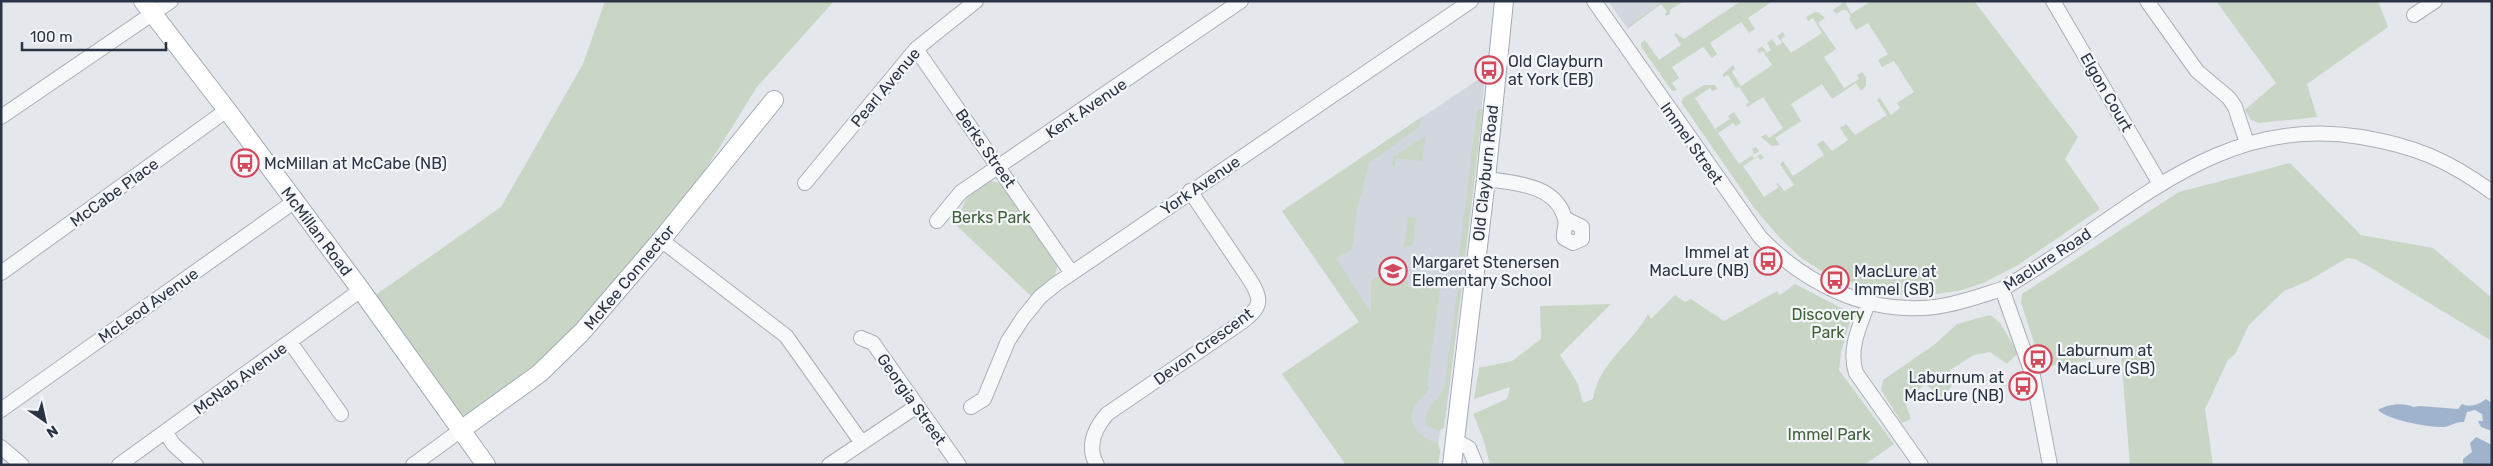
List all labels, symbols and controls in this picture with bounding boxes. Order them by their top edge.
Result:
scale bar [22,20,166,52]
text: 100 m [30,28,72,46]
street label: Pearl Avenue [847,44,924,131]
street label: Elgon Court [2076,50,2137,135]
place label: Old Clayburn at York (EB) [1508,52,1603,89]
bus stop icon: Old Clayburn at York (EB) [1474,55,1504,85]
street label: Kent Avenue [1042,74,1130,142]
street label: Immel Street [1656,99,1727,188]
street label: Old Clayburn Road [1469,104,1502,242]
street label: Berks Street [951,105,1020,191]
bus stop icon: McMillan at McCabe (NB) [230,148,260,178]
street label: York Avenue [1157,152,1244,219]
street label: McCabe Place [67,154,162,231]
place label: McMillan at McCabe (NB) [264,154,447,173]
street label: McMillan Road [277,183,356,279]
park label: Berks Park [951,208,1031,227]
street label: McKee Connector [580,221,679,334]
street label: Maclure Road [2000,224,2095,295]
place label: Immel at MacLure (NB) [1649,243,1749,280]
bus stop icon: Immel at MacLure (NB) [1753,246,1783,276]
place label: Margaret Stenersen Elementary School [1412,253,1560,290]
school or university icon: Margaret Stenersen Elementary School [1378,256,1408,286]
place label: MacLure at Immel (SB) [1854,262,1937,299]
street label: McLeod Avenue [95,264,202,347]
bus stop icon: MacLure at Immel (SB) [1820,265,1850,295]
street label: Devon Crescent [1150,304,1257,389]
park label: Discovery Park [1791,305,1865,342]
street label: McNab Avenue [190,338,291,419]
place label: Laburnum at MacLure (SB) [2057,341,2155,378]
bus stop icon: Laburnum at MacLure (SB) [2023,344,2053,374]
street label: Georgia Street [873,350,950,449]
place label: Laburnum at MacLure (NB) [1904,368,2004,405]
bus stop icon: Laburnum at MacLure (NB) [2008,371,2038,401]
north arrow [20,396,70,446]
text: N [43,421,61,441]
park label: Immel Park [1788,425,1871,444]

